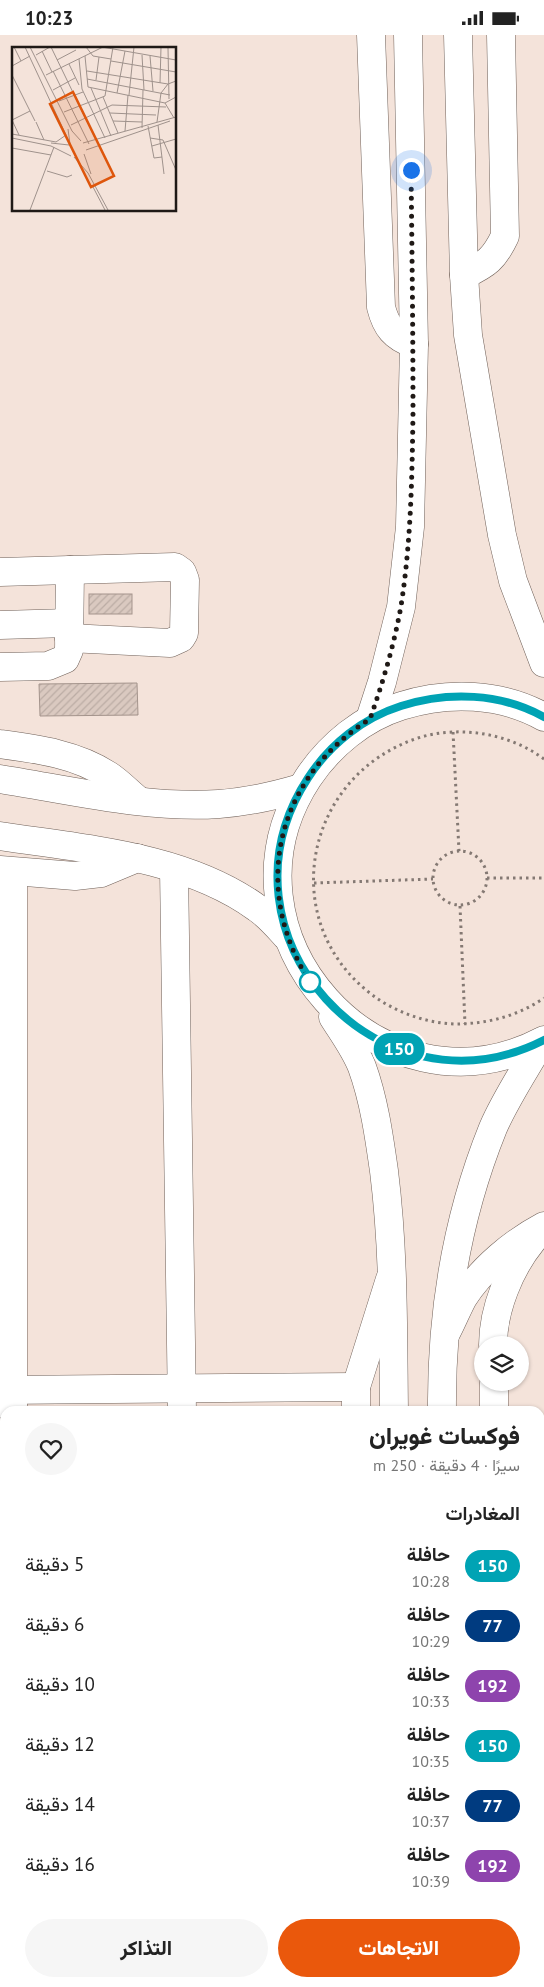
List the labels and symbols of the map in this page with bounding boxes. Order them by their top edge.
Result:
inset map [12,47,176,211]
your location [399,158,424,183]
unlabelled marker [299,971,321,993]
line badge: 150 [370,1033,428,1065]

